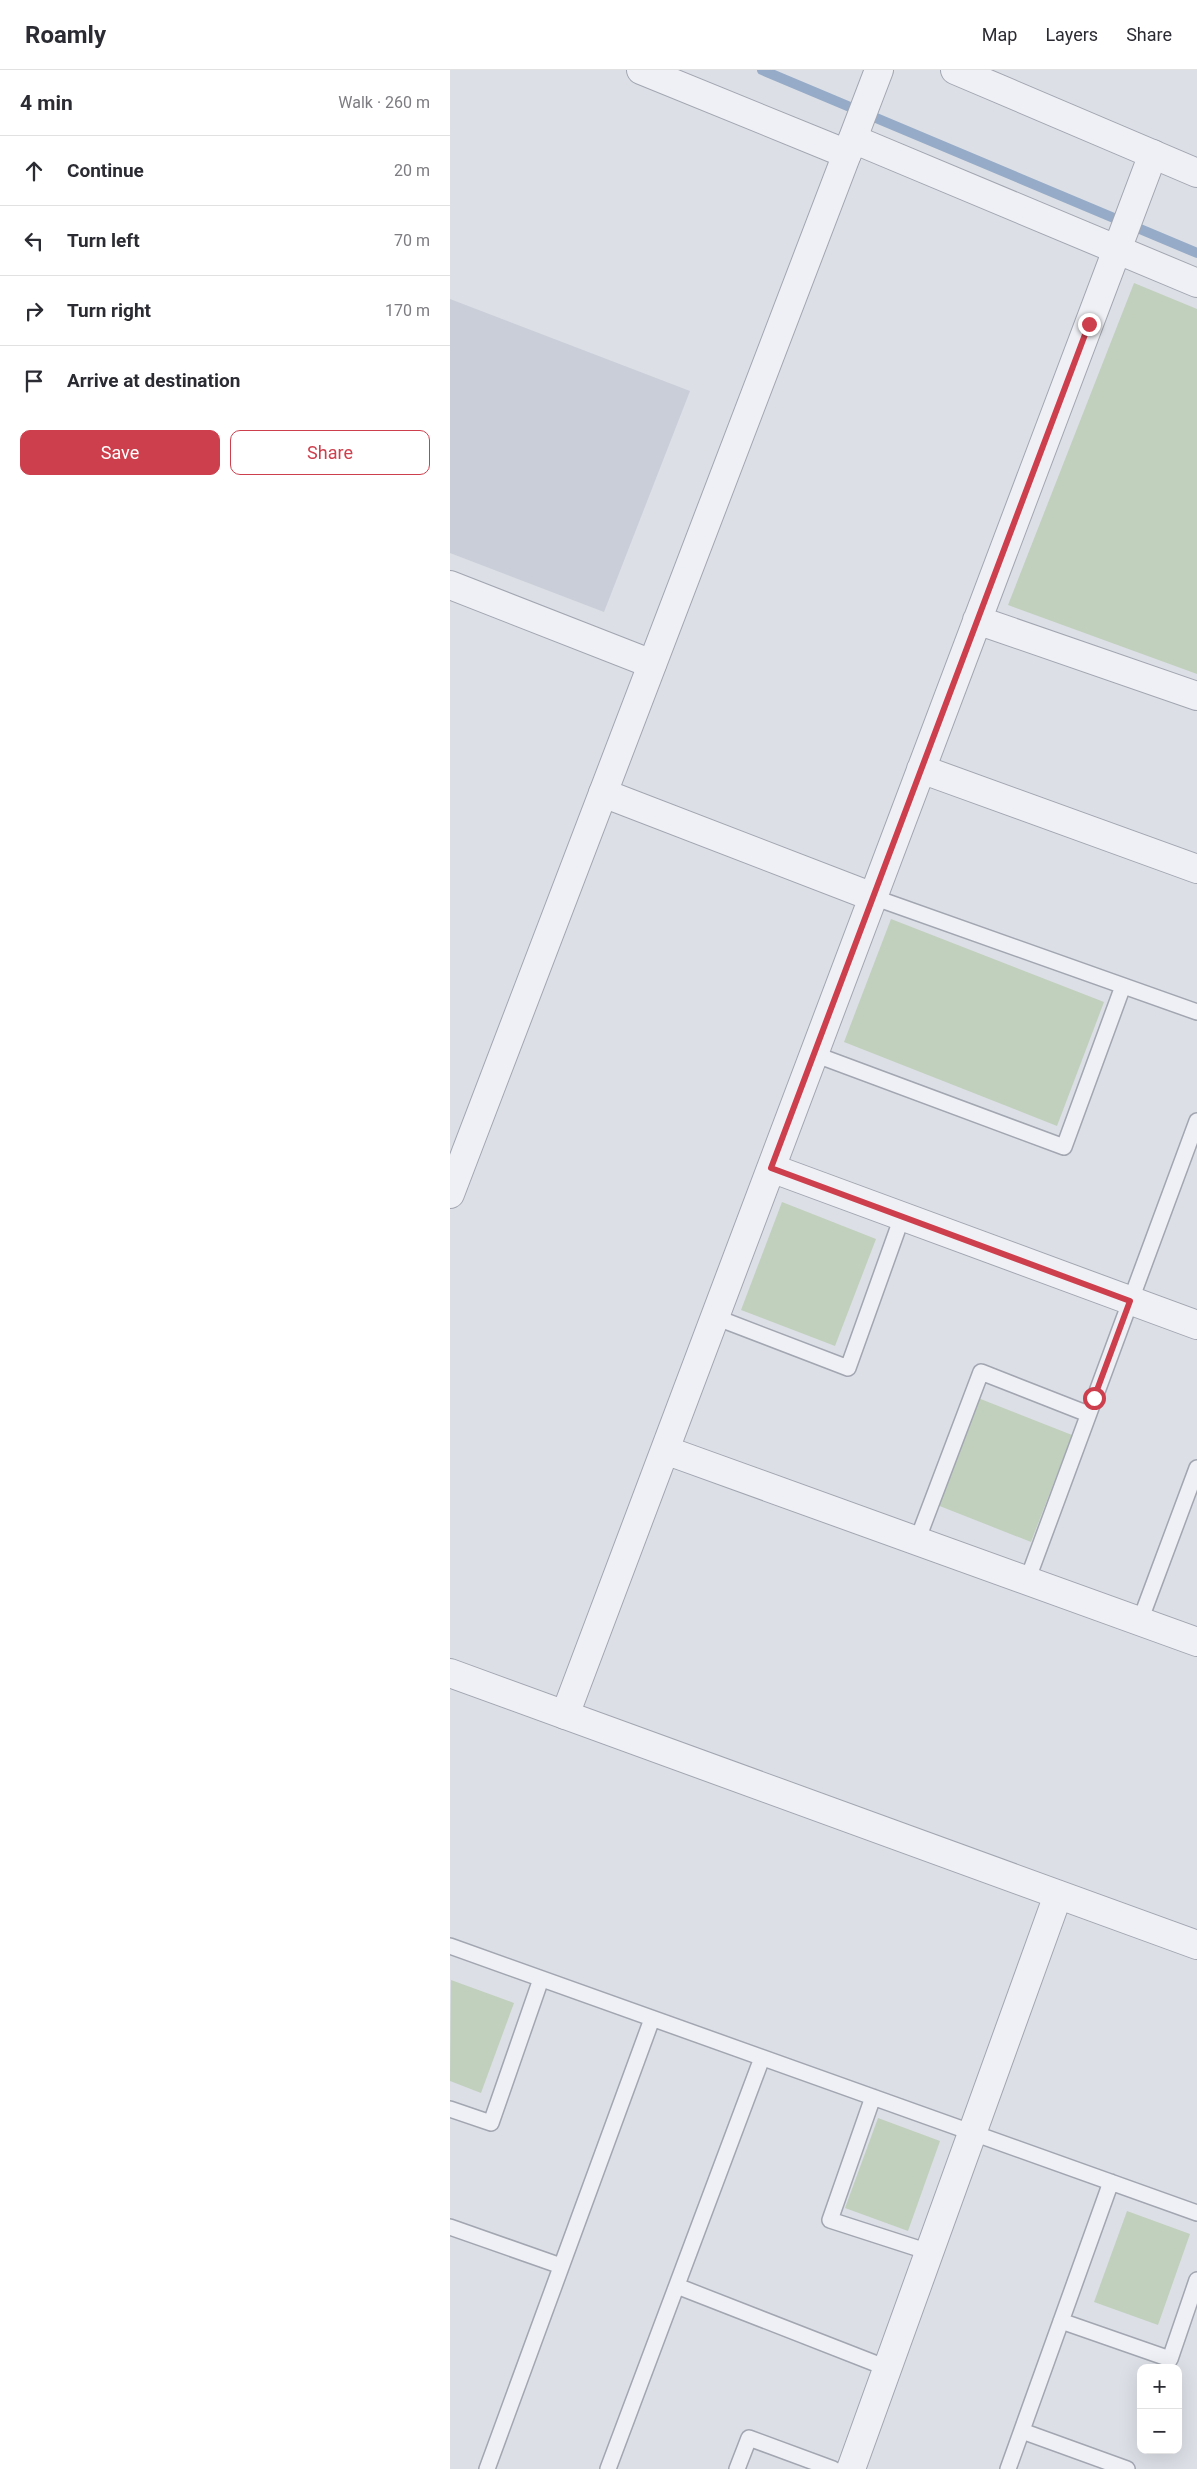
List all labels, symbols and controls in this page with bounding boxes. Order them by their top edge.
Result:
text: Roamly [25,21,106,49]
text: Map [982,24,1017,45]
text: Layers [1045,24,1098,45]
text: Share [1126,24,1172,45]
text: 4 min [20,91,73,115]
text: Walk · 260 m [338,93,430,112]
icon: ahead [20,157,48,185]
text: Continue [67,159,144,182]
text: 20 m [394,161,430,180]
icon: left [20,227,48,255]
text: Turn left [67,229,140,252]
text: 70 m [394,231,430,250]
icon: right [20,297,48,325]
text: Turn right [67,299,151,322]
text: 170 m [385,301,430,320]
route end [1078,313,1101,336]
icon: arrive [20,367,48,395]
text: Arrive at destination [67,369,240,392]
button: Save [20,430,220,475]
button: Share [230,430,430,475]
route start [1083,1387,1106,1410]
map controls [1137,2364,1182,2454]
button: + [1137,2364,1182,2409]
button: − [1137,2409,1182,2454]

